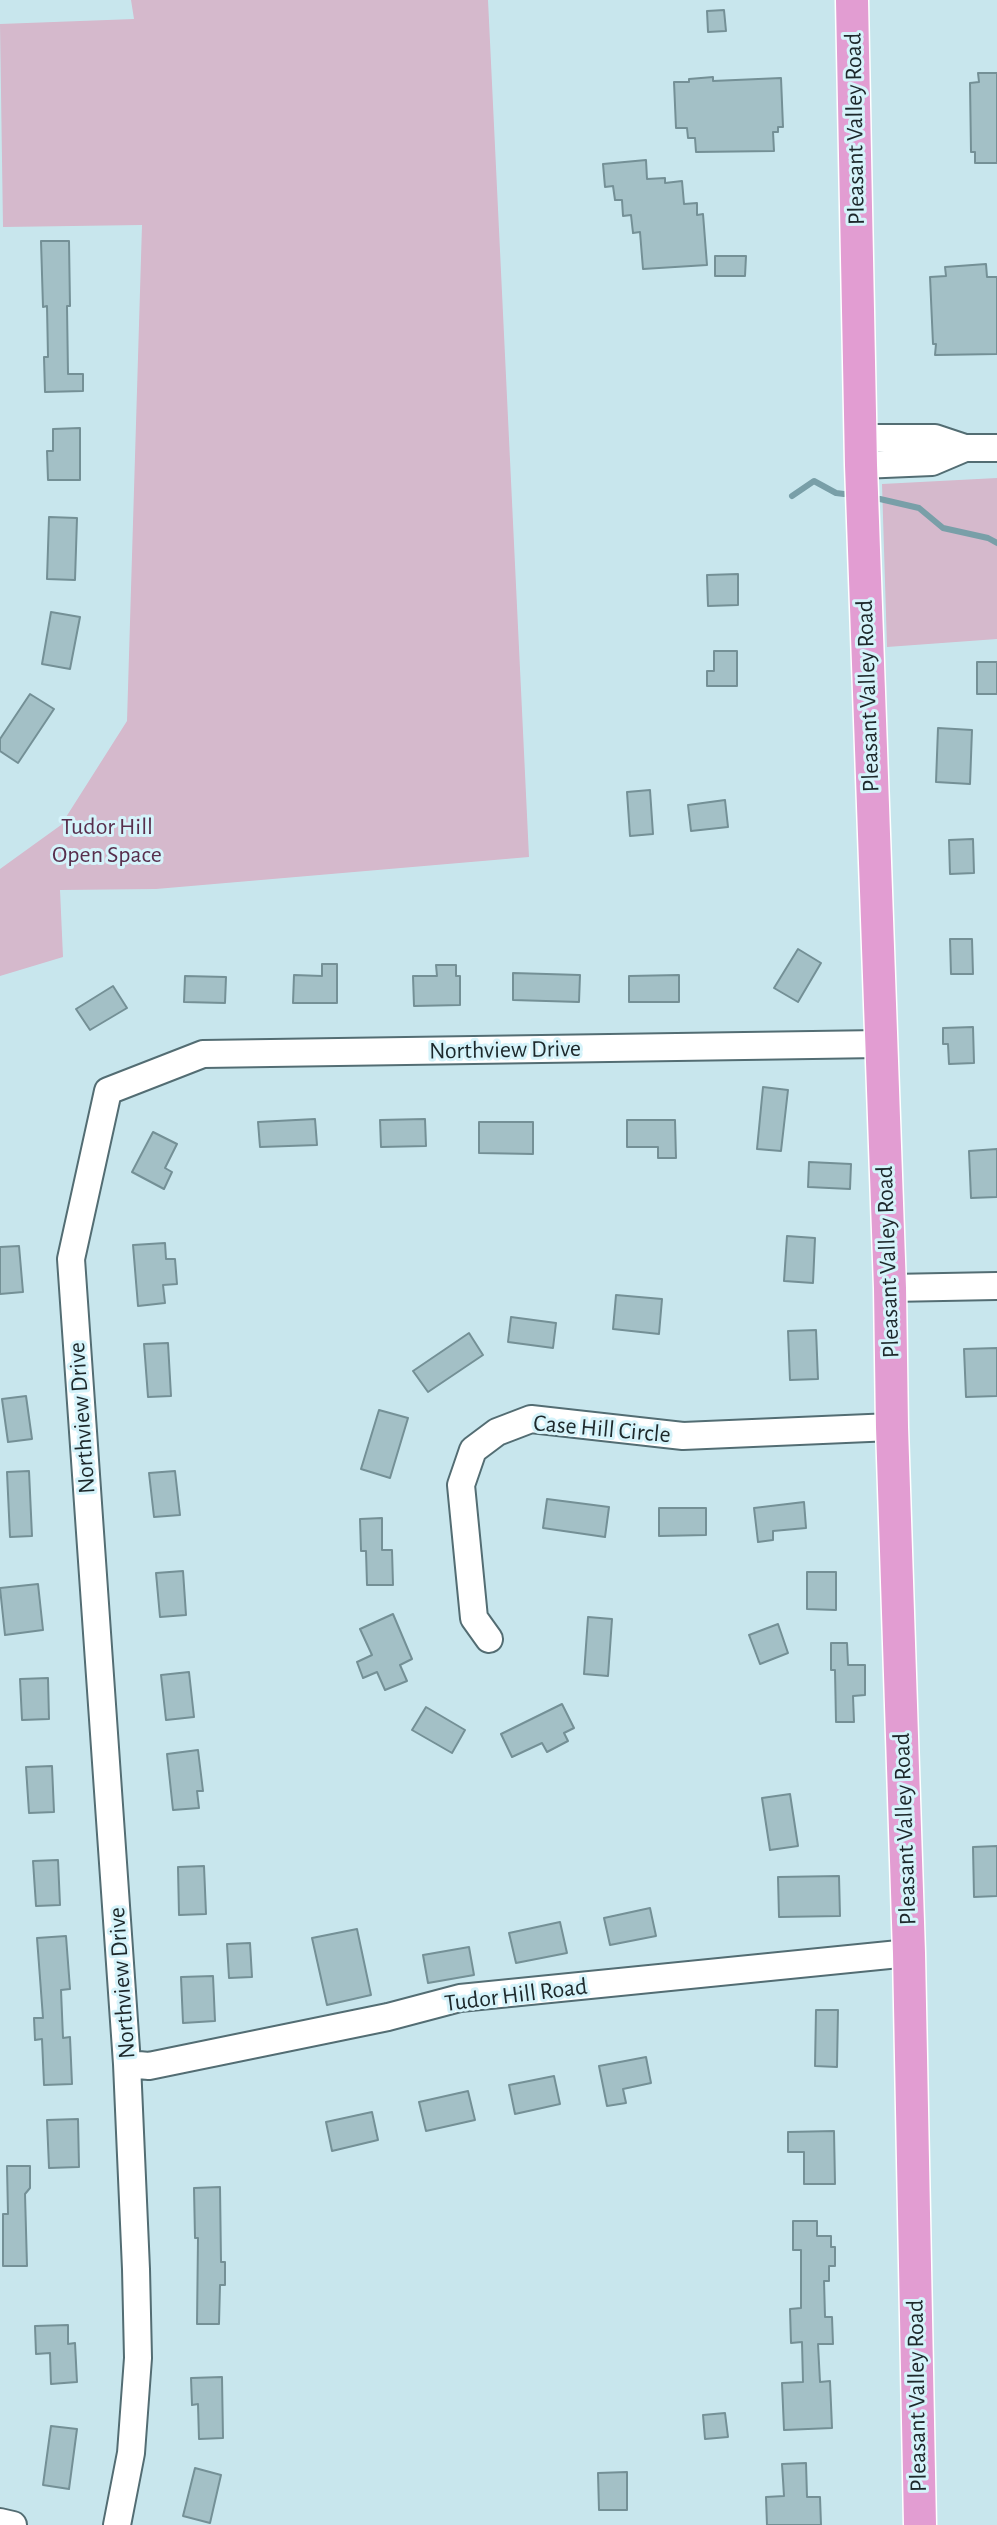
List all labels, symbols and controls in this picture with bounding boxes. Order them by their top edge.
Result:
street label: Pleasant Valley Road [839,33,871,225]
street label: Pleasant Valley Road [850,599,886,793]
park label: Tudor Hill Open Space [52,813,162,869]
street label: Northview Drive [429,1034,581,1066]
street label: Pleasant Valley Road [870,1165,906,1359]
street label: Northview Drive [62,1341,102,1495]
street label: Case Hill Circle [532,1409,672,1449]
street label: Pleasant Valley Road [887,1732,923,1926]
street label: Northview Drive [102,1906,142,2060]
street label: Tudor Hill Road [443,1972,589,2018]
street label: Pleasant Valley Road [901,2300,933,2492]

